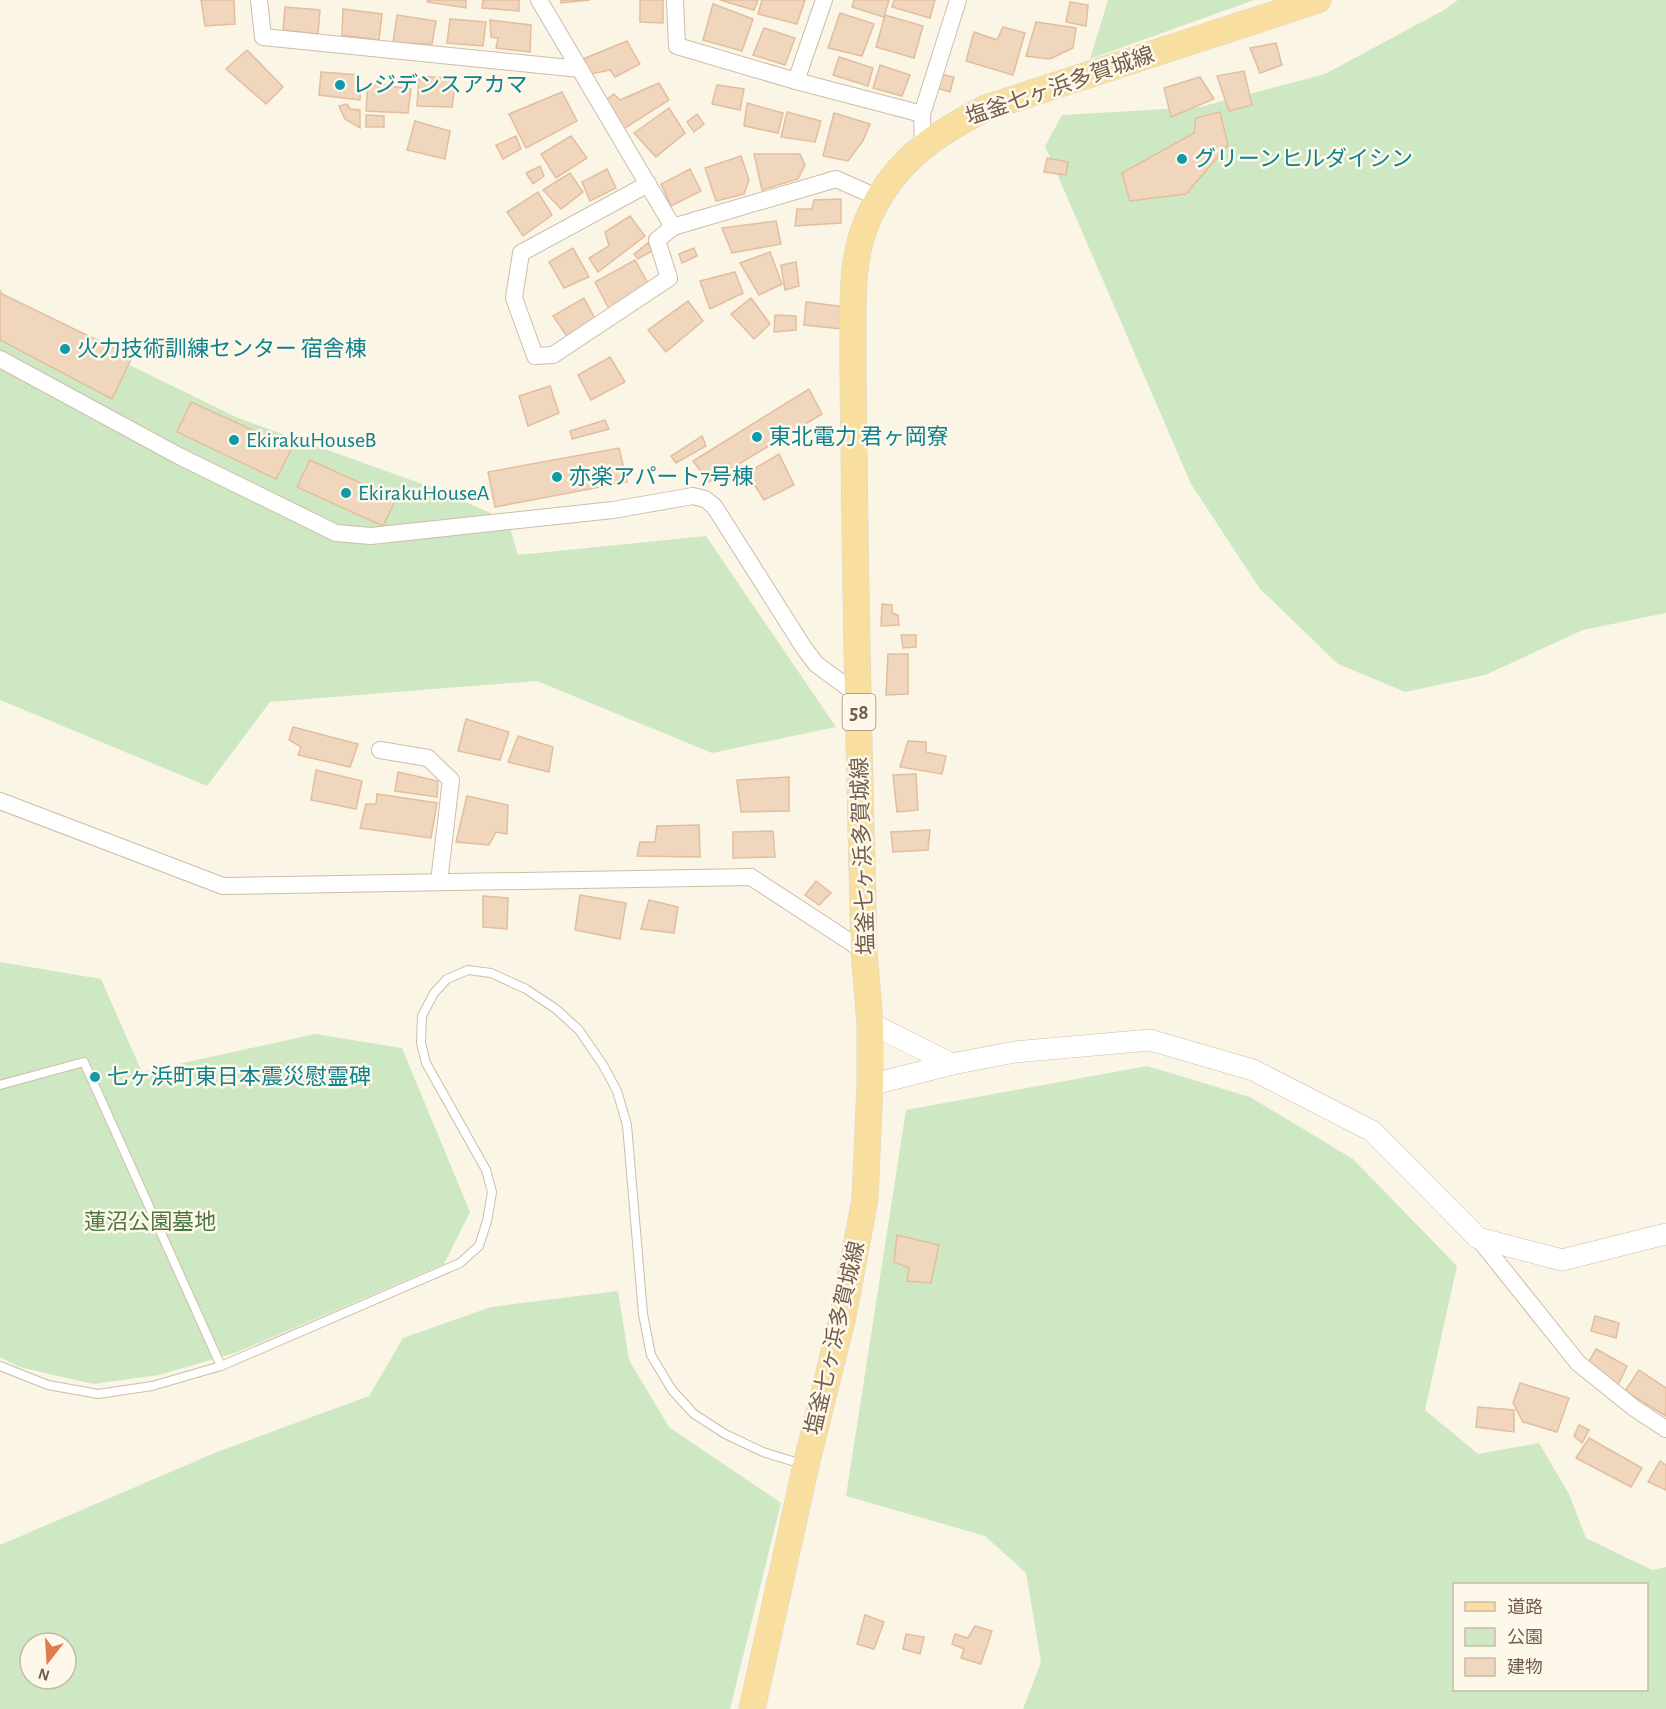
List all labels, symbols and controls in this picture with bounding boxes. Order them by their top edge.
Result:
street label: 塩釜七ヶ浜多賀城線 [962,42,1157,129]
place label: レジデンスアカマ [352,73,528,96]
marker: レジデンスアカマ [333,78,347,92]
place label: グリーンヒルダイシン [1194,147,1413,170]
marker: グリーンヒルダイシン [1175,152,1189,166]
place label: 火力技術訓練センター 宿舎棟 [77,337,367,360]
marker: 火力技術訓練センター 宿舎棟 [58,342,72,356]
place label: 東北電力 君ヶ岡寮 [769,425,949,448]
place label: EkirakuHouseB [246,429,376,451]
marker: 東北電力 君ヶ岡寮 [750,430,764,444]
marker: EkirakuHouseB [227,433,241,447]
place label: 亦楽アパート7号棟 [569,465,754,488]
marker: 亦楽アパート7号棟 [550,470,564,484]
place label: EkirakuHouseA [358,482,490,504]
marker: EkirakuHouseA [339,486,353,500]
road number: 58 [842,694,876,730]
street label: 塩釜七ヶ浜多賀城線 [848,757,877,955]
place label: 七ヶ浜町東日本震災慰霊碑 [107,1065,371,1088]
marker: 七ヶ浜町東日本震災慰霊碑 [88,1070,102,1084]
park label: 蓮沼公園墓地 [84,1210,216,1233]
street label: 塩釜七ヶ浜多賀城線 [801,1239,868,1437]
legend [1453,1583,1648,1691]
text: 道路 [1507,1597,1543,1617]
text: 公園 [1507,1628,1543,1647]
north arrow [18,1631,78,1691]
text: 建物 [1507,1657,1543,1677]
text: N [36,1665,52,1684]

